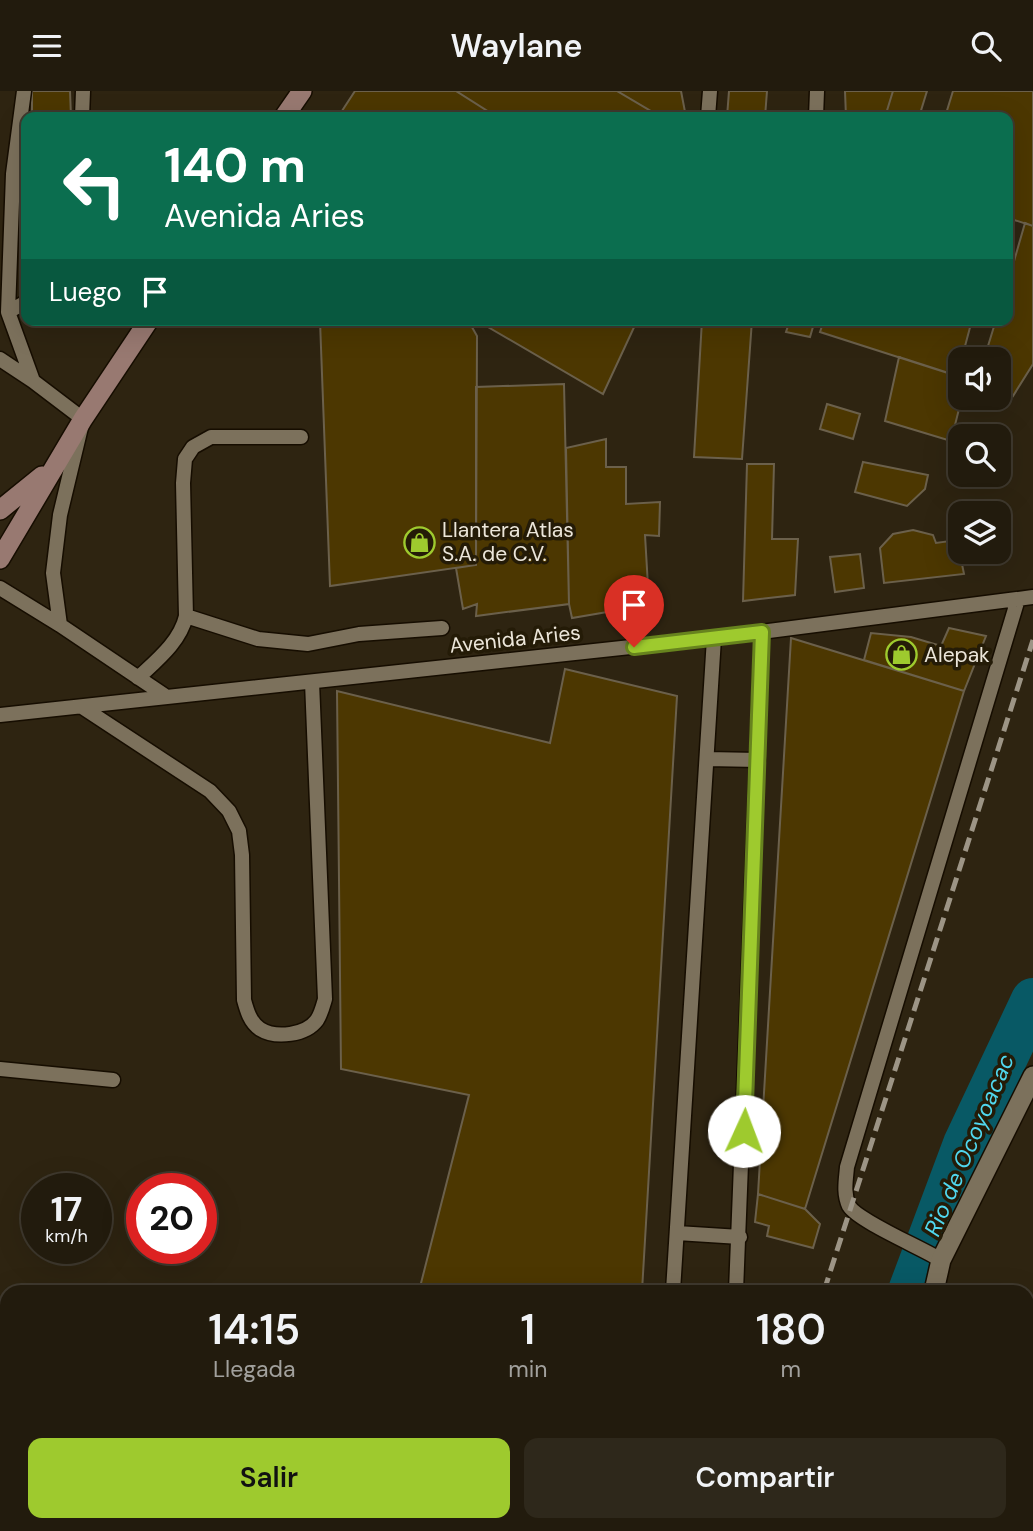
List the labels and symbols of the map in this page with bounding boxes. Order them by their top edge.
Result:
place label: Llantera Atlas S.A. de C.V. [442,516,574,568]
shop icon: Llantera Atlas S.A. de C.V. [402,525,436,559]
pin [604,575,664,647]
street label: Avenida Aries [448,618,582,660]
shop icon: Alepak [884,638,918,672]
place label: Alepak [924,641,990,669]
water label: Rio de Ocoyoacac [917,1049,1021,1241]
position arrow [707,1094,781,1168]
speed limit sign: 20 [126,1173,217,1264]

